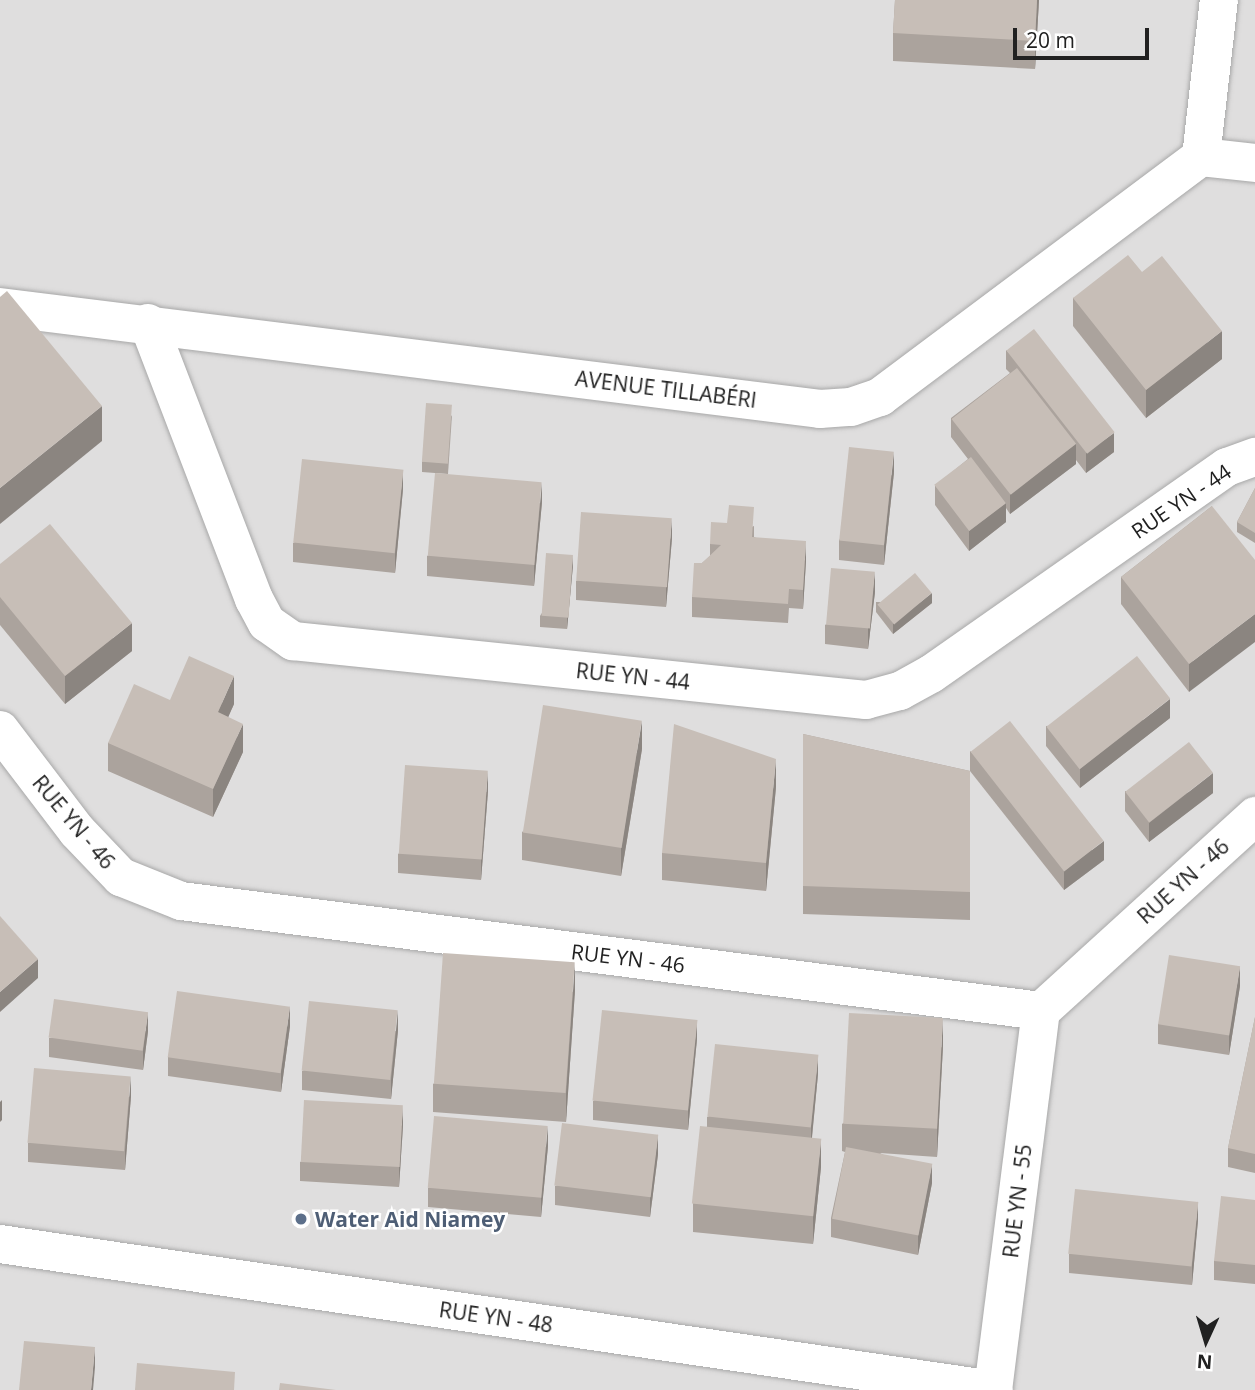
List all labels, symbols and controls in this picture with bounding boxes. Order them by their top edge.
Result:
scale bar [1017,14,1154,58]
text: 20 m [1026,26,1075,54]
street label: AVENUE TILLABÉRI [574,365,758,413]
street label: RUE YN - 44 [1126,459,1236,543]
street label: RUE YN - 44 [575,657,691,695]
street label: RUE YN - 46 [28,770,120,874]
street label: RUE YN - 46 [1132,833,1234,929]
street label: RUE YN - 46 [570,939,686,977]
street label: RUE YN - 55 [998,1143,1036,1259]
place label: Water Aid Niamey [315,1206,505,1232]
marker: Water Aid Niamey [293,1211,309,1227]
street label: RUE YN - 48 [437,1297,555,1337]
north arrow [1171,1306,1241,1376]
text: N [1196,1348,1213,1375]

